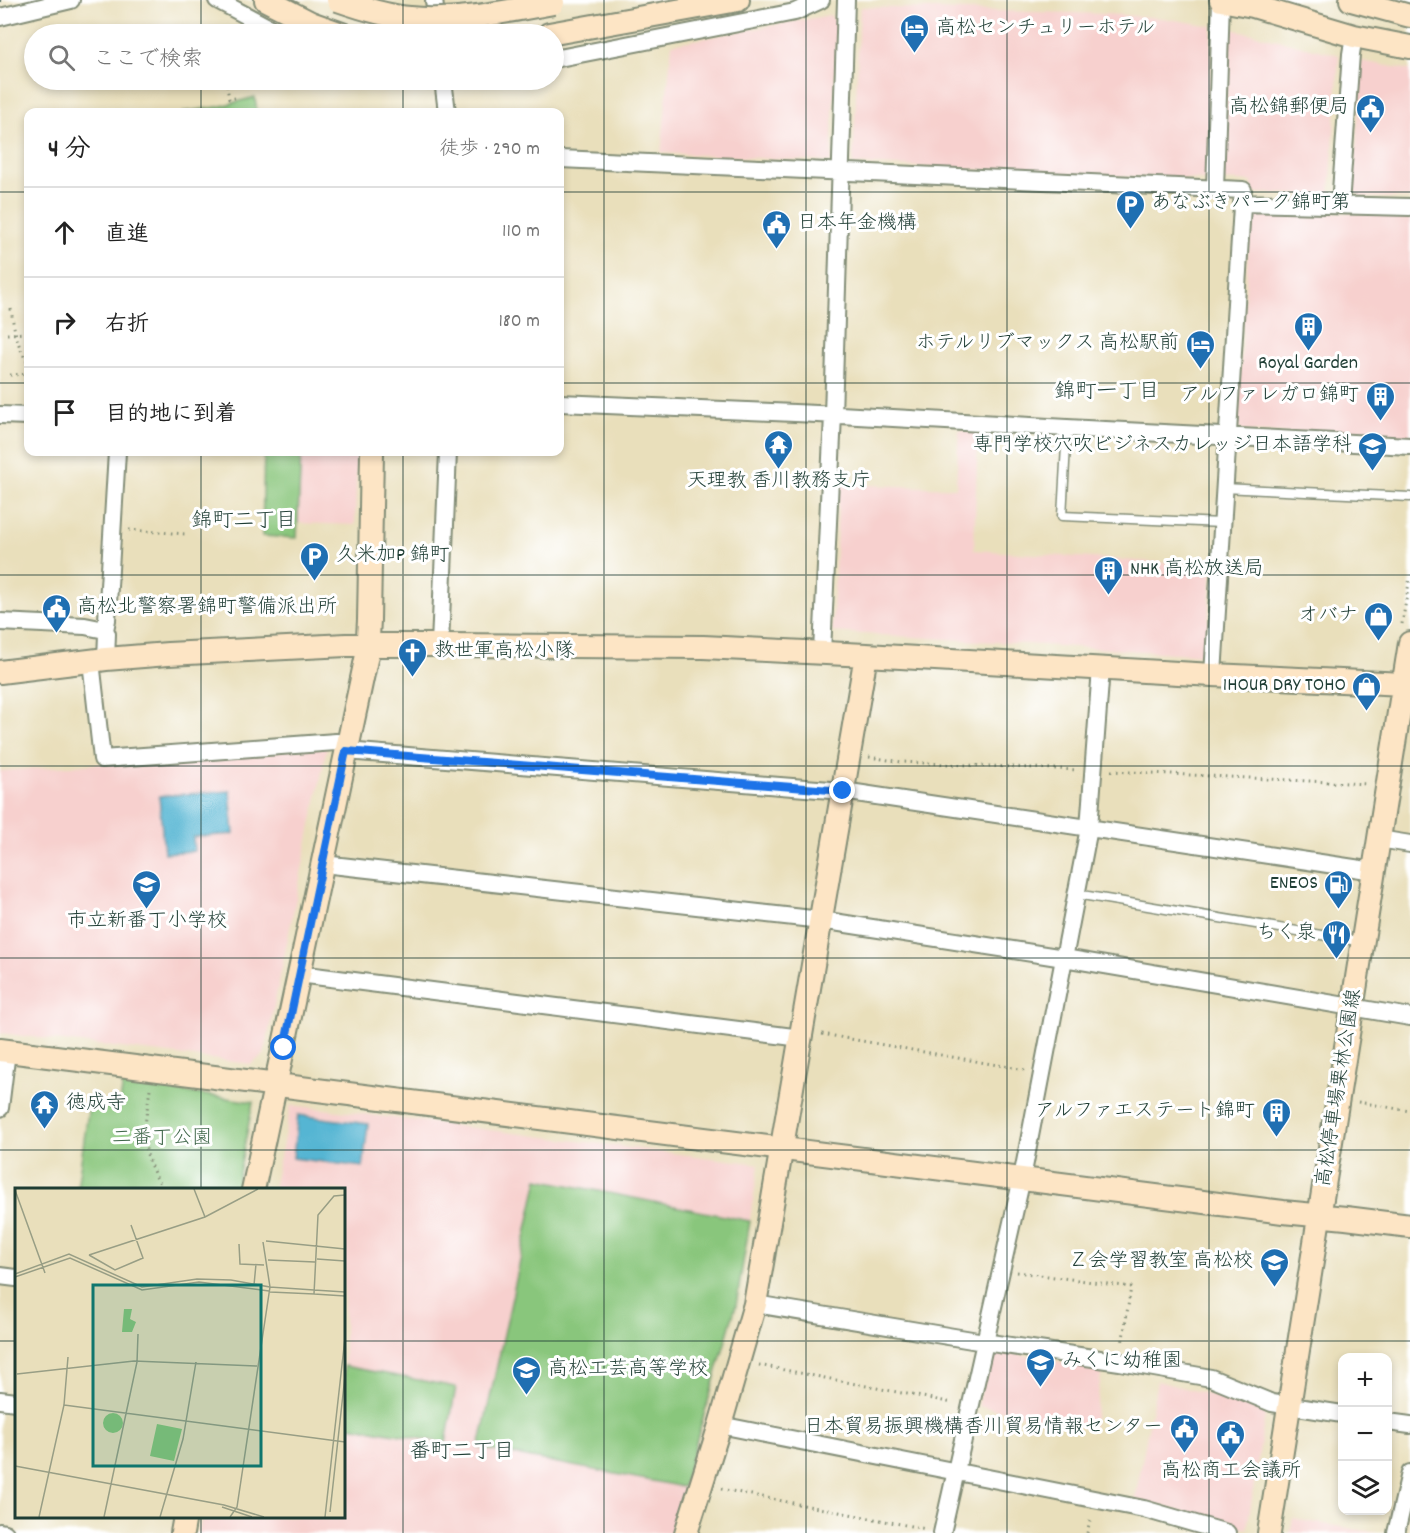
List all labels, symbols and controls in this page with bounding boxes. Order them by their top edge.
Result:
hotel icon: 高松センチュリーホテル [899,13,931,55]
place label: 高松センチュリーホテル [936,15,1156,43]
search box [24,24,564,90]
icon: search [45,41,78,74]
text: ここで検索 [93,45,203,76]
public building icon: 高松錦郵便局 [1354,92,1386,134]
place label: 高松錦郵便局 [1229,94,1349,122]
text: 4 分 [48,132,91,169]
text: 徒歩 · 290 m [439,136,540,164]
parking icon: あなぶきパーク錦町第 [1114,188,1146,230]
place label: あなぶきパーク錦町第 [1151,190,1351,218]
public building icon: 日本年金機構 [760,208,792,250]
place label: 日本年金機構 [797,210,917,238]
icon: ahead [48,216,81,249]
text: 110 m [502,218,540,246]
text: 直進 [105,220,149,251]
icon: right [48,306,81,339]
text: 180 m [498,308,540,336]
text: 右折 [105,310,149,341]
building icon: Royal Garden [1292,310,1324,352]
hotel icon: ホテルリブマックス 高松駅前 [1184,328,1216,370]
place label: ホテルリブマックス 高松駅前 [916,330,1179,358]
place label: Royal Garden [1258,350,1358,378]
district label: 錦町一丁目 [1055,378,1160,408]
building icon: アルファレガロ錦町 [1364,380,1396,422]
place label: アルファレガロ錦町 [1180,382,1359,410]
icon: arrive [48,396,81,429]
text: 目的地に到着 [105,400,237,431]
temple icon: 天理教 香川教務支庁 [763,428,795,470]
school or university icon: 専門学校穴吹ビジネスカレッジ日本語学科 [1357,430,1389,472]
place label: 専門学校穴吹ビジネスカレッジ日本語学科 [973,432,1352,460]
place label: 天理教 香川教務支庁 [687,468,871,496]
district label: 錦町二丁目 [192,507,297,537]
parking icon: 久米加P 錦町 [299,540,331,582]
place label: 久米加P 錦町 [336,542,450,570]
building icon: NHK 高松放送局 [1093,554,1125,596]
place label: NHK 高松放送局 [1130,556,1264,584]
public building icon: 高松北警察署錦町警備派出所 [40,592,72,634]
place label: 高松北警察署錦町警備派出所 [77,594,337,622]
shop icon: オバナ [1363,600,1395,642]
place label: オバナ [1298,602,1358,630]
church icon: 救世軍高松小隊 [397,636,429,678]
place label: 救世軍高松小隊 [434,638,575,666]
shop icon: 1HOUR DRY TOHO [1351,670,1383,712]
place label: 1HOUR DRY TOHO [1223,672,1346,700]
route end [829,777,855,803]
school or university icon: 市立新番丁小学校 [131,868,163,910]
fuel station icon: ENEOS [1323,868,1355,910]
place label: ENEOS [1270,870,1318,898]
place label: 市立新番丁小学校 [67,908,227,936]
restaurant icon: ちく泉 [1321,918,1353,960]
place label: ちく泉 [1256,920,1316,948]
street label: 高松停車場栗林公園線 [1311,987,1369,1189]
route start [270,1034,296,1060]
temple icon: 徳成寺 [29,1088,61,1130]
place label: 徳成寺 [66,1090,126,1118]
building icon: アルファエステート錦町 [1260,1096,1292,1138]
place label: アルファエステート錦町 [1035,1098,1255,1126]
park label: 二番丁公園 [112,1125,212,1153]
inset map [15,1188,345,1518]
school or university icon: Ｚ会学習教室 高松校 [1258,1246,1290,1288]
place label: Ｚ会学習教室 高松校 [1068,1248,1253,1276]
school or university icon: みくに幼稚園 [1025,1346,1057,1388]
place label: みくに幼稚園 [1062,1348,1182,1376]
map controls [1338,1353,1392,1515]
button: + [1338,1353,1392,1407]
school or university icon: 高松工芸高等学校 [511,1354,543,1396]
place label: 高松工芸高等学校 [548,1356,708,1384]
button: − [1338,1407,1392,1461]
public building icon: 日本貿易振興機構香川貿易情報センター [1168,1412,1200,1454]
place label: 日本貿易振興機構香川貿易情報センター [804,1414,1163,1442]
public building icon: 高松商工会議所 [1215,1418,1247,1460]
district label: 番町二丁目 [410,1438,515,1468]
place label: 高松商工会議所 [1161,1458,1301,1486]
button: layers [1338,1461,1392,1515]

